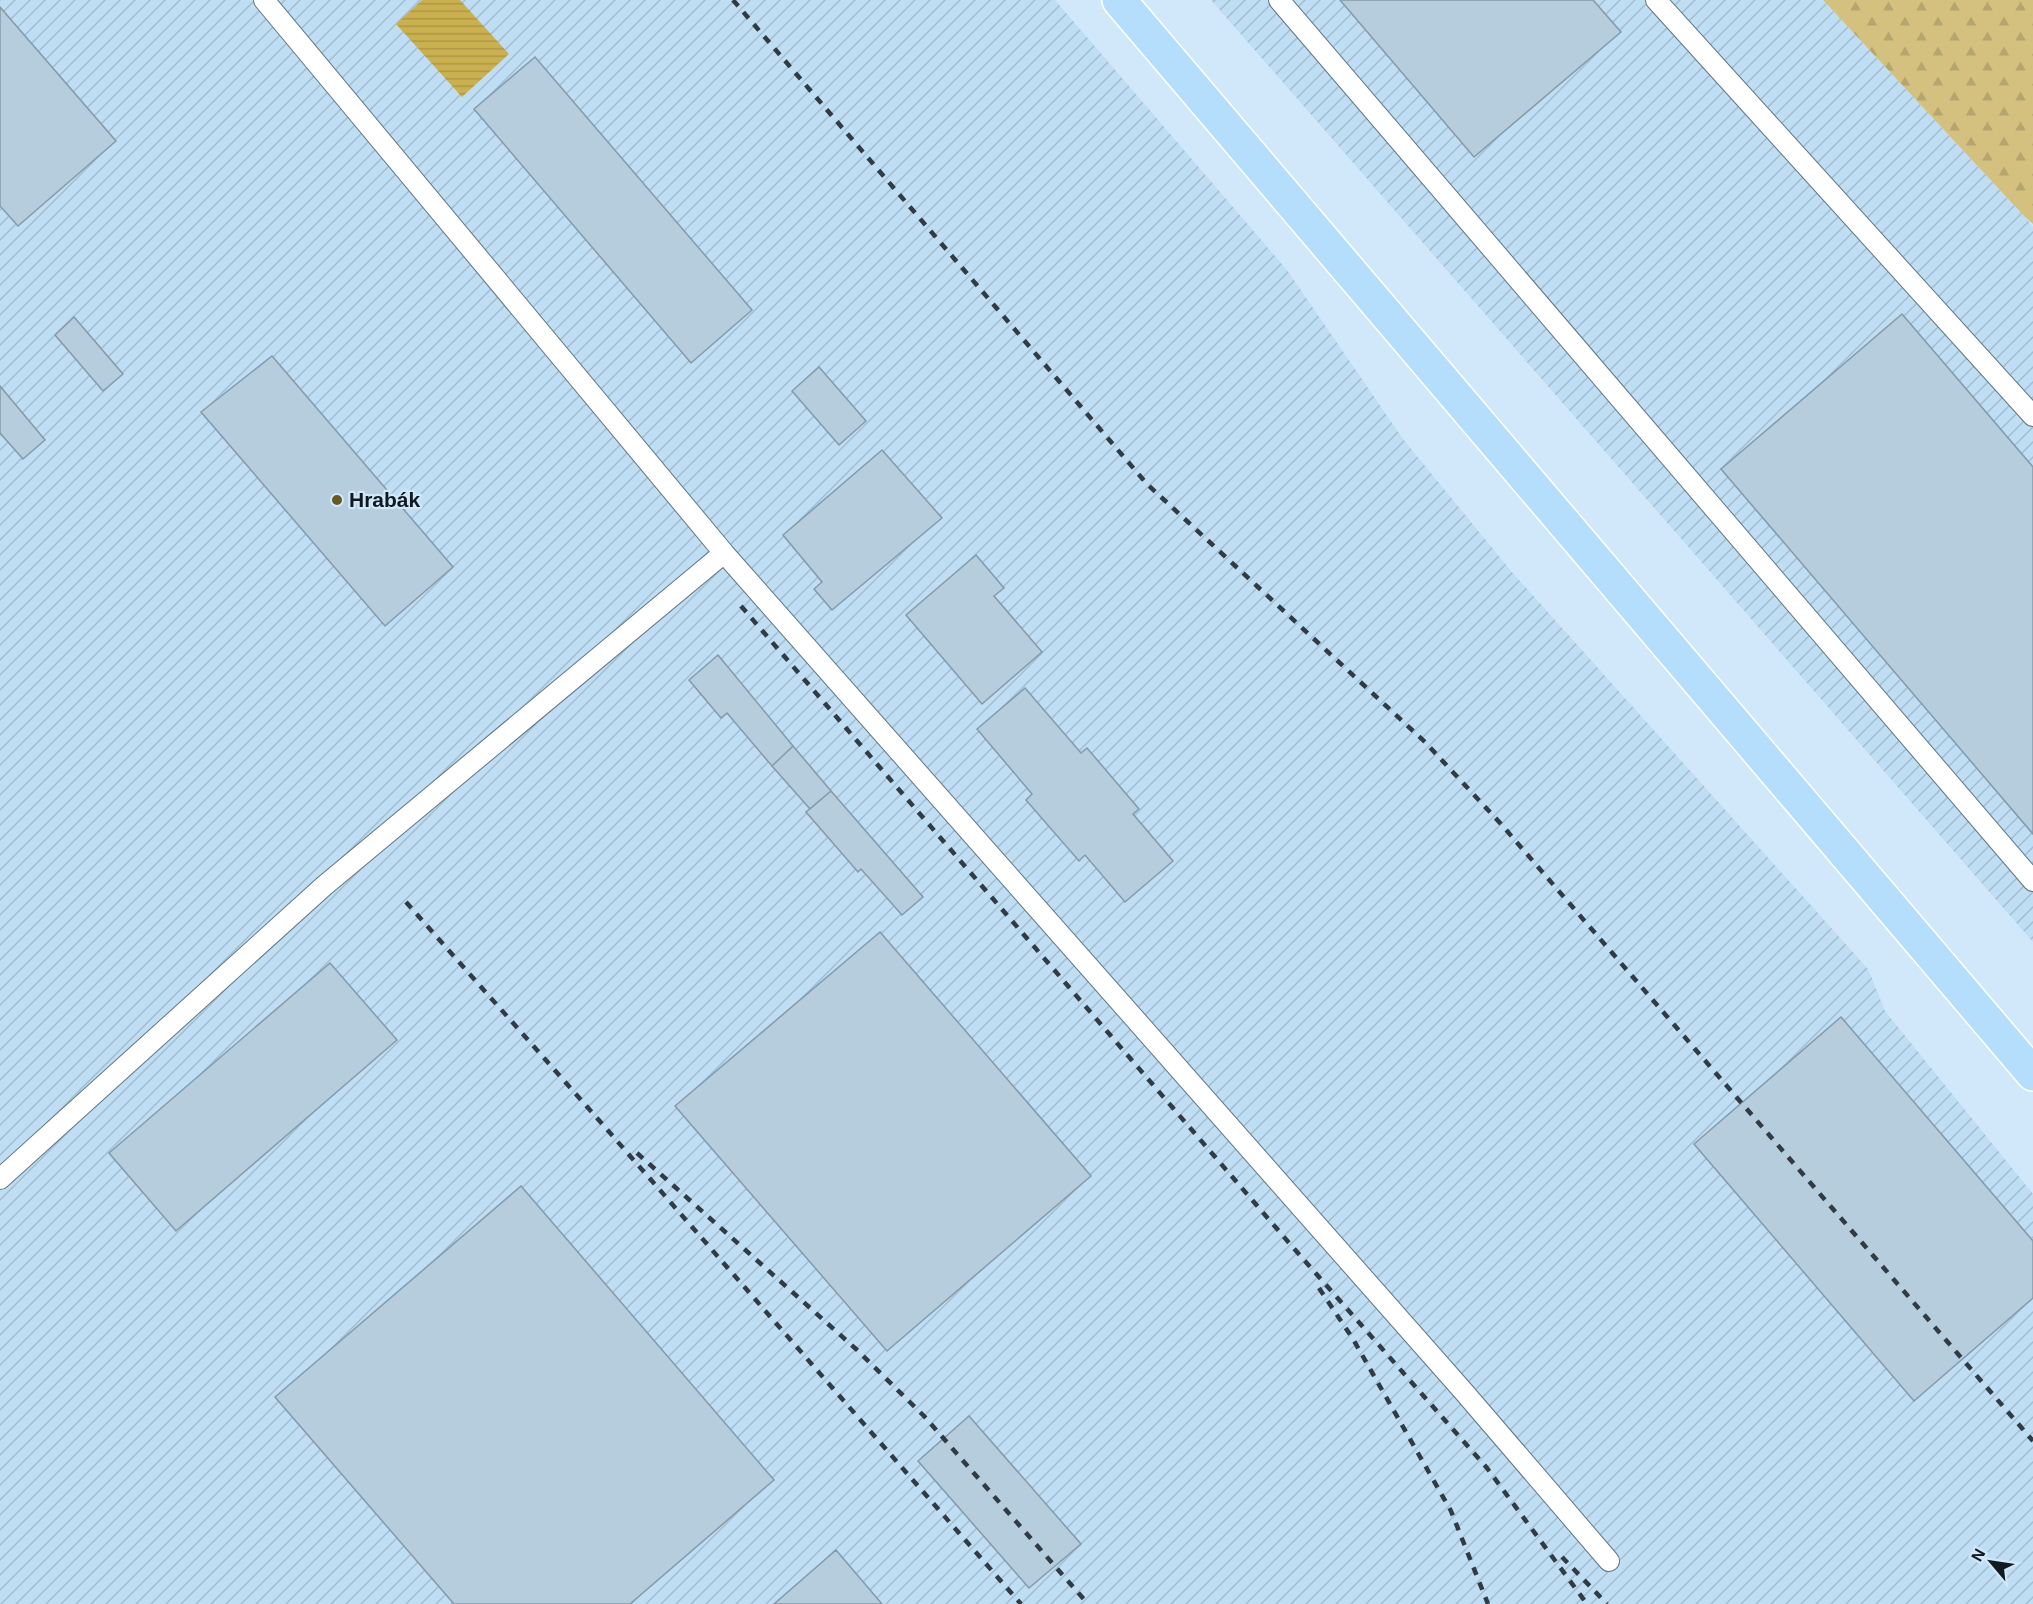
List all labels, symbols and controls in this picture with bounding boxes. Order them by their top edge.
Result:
place label: Hrabák [349,488,421,511]
marker: Hrabák [330,493,344,507]
north arrow [1961,1532,2021,1592]
text: N [1968,1546,1989,1564]

